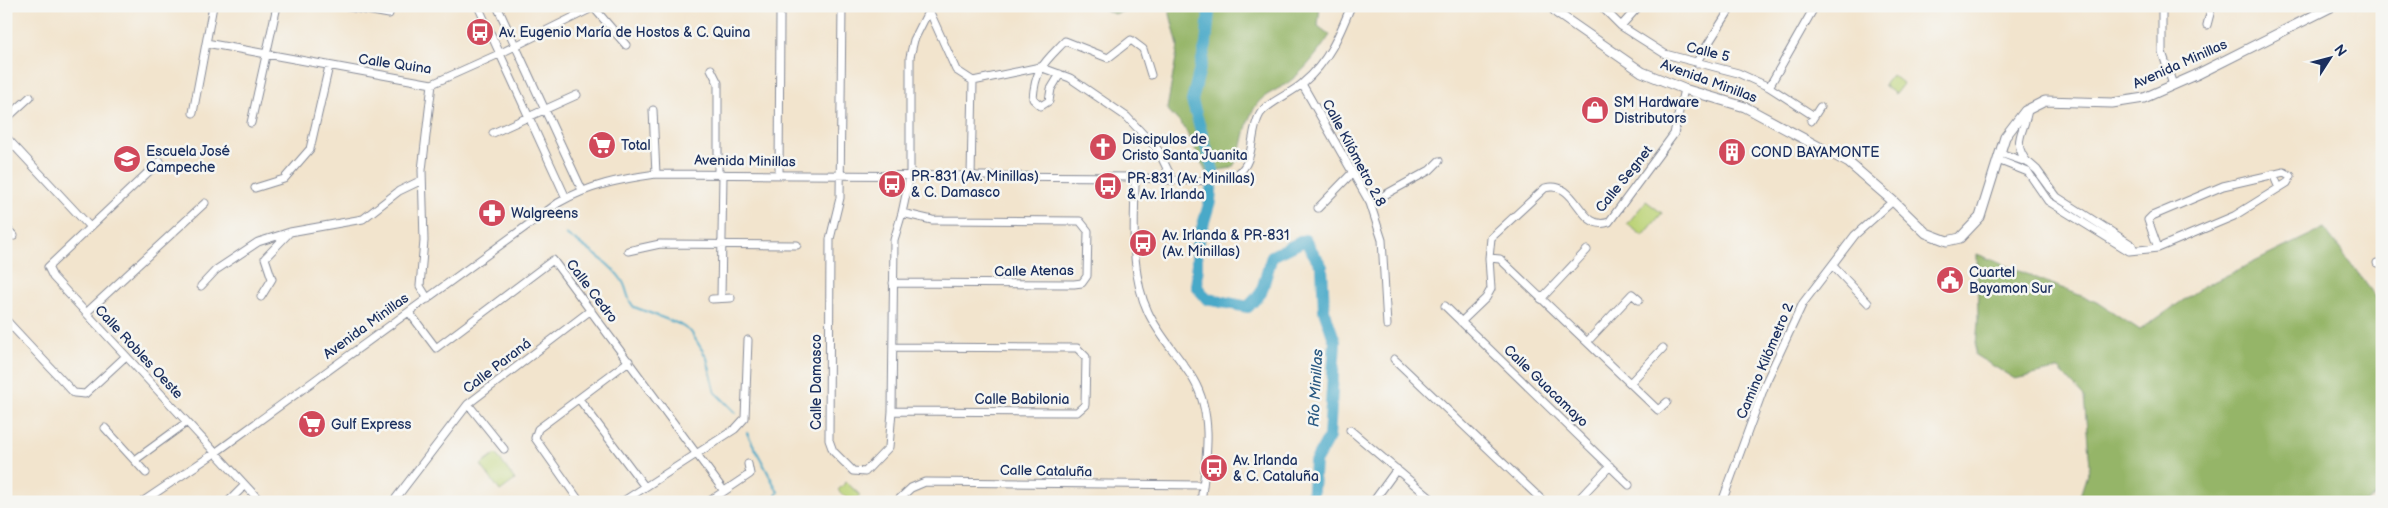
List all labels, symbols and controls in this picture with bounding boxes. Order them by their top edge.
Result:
bus stop icon: Av. Eugenio María de Hostos & C. Quina [465,17,495,47]
place label: Av. Eugenio María de Hostos & C. Quina [499,24,750,41]
north arrow [2306,32,2356,82]
street label: Avenida Minillas [2130,36,2230,92]
street label: Calle 5 [1685,38,1731,66]
text: N [2330,41,2350,60]
street label: Calle Quina [357,50,433,78]
street label: Avenida Minillas [1658,56,1760,106]
place label: SM Hardware Distributors [1614,94,1699,127]
shop icon: SM Hardware Distributors [1580,95,1610,125]
street label: Calle Kilómetro 2.8 [1318,96,1390,210]
supermarket icon: Total [587,130,617,160]
place label: Discipulos de Cristo Santa Juanita [1122,131,1248,164]
church icon: Discipulos de Cristo Santa Juanita [1088,132,1118,162]
place label: Total [621,137,651,154]
building icon: COND BAYAMONTE [1717,137,1747,167]
street label: Calle Segnet [1592,142,1657,216]
place label: Escuela José Campeche [146,143,231,176]
school or university icon: Escuela José Campeche [112,144,142,174]
place label: COND BAYAMONTE [1751,144,1879,161]
street label: Avenida Minillas [694,152,796,170]
place label: PR-831 (Av. Minillas) & C. Damasco [911,168,1039,201]
bus stop icon: PR-831 (Av. Minillas) & C. Damasco [877,169,907,199]
place label: PR-831 (Av. Minillas) & Av. Irlanda [1127,170,1255,203]
bus stop icon: PR-831 (Av. Minillas) & Av. Irlanda [1093,171,1123,201]
pharmacy icon: Walgreens [477,198,507,228]
place label: Walgreens [511,205,578,222]
place label: Av. Irlanda & PR-831 (Av. Minillas) [1162,227,1290,260]
bus stop icon: Av. Irlanda & PR-831 (Av. Minillas) [1128,228,1158,258]
street label: Calle Cedro [563,256,621,326]
street label: Calle Atenas [994,262,1074,280]
place label: Cuartel Bayamon Sur [1969,264,2054,297]
public building icon: Cuartel Bayamon Sur [1935,265,1965,295]
street label: Avenida Minillas [320,289,412,363]
street label: Camino Kilómetro 2 [1733,300,1797,422]
street label: Calle Robles Oeste [91,302,187,402]
street label: Calle Damasco [808,334,825,430]
street label: Calle Paraná [460,335,534,397]
street label: Calle Guacamayo [1500,341,1592,431]
water label: Río Minillas [1304,348,1328,427]
street label: Calle Babilonia [975,391,1069,408]
supermarket icon: Gulf Express [297,409,327,439]
place label: Gulf Express [331,416,411,433]
place label: Av. Irlanda & C. Cataluña [1233,452,1319,485]
bus stop icon: Av. Irlanda & C. Cataluña [1199,453,1229,483]
street label: Calle Cataluña [1000,462,1092,480]

